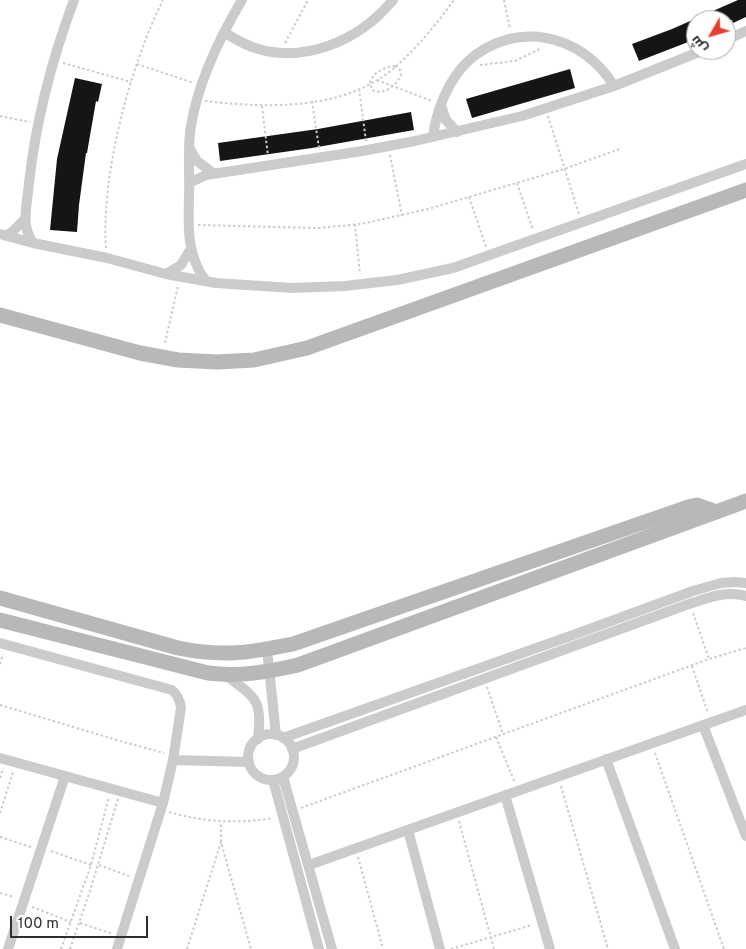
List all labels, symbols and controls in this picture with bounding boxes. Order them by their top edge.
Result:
north arrow [686,10,736,60]
text: ش [687,32,712,56]
scale bar [12,906,150,938]
text: 100 m [18,915,59,934]

